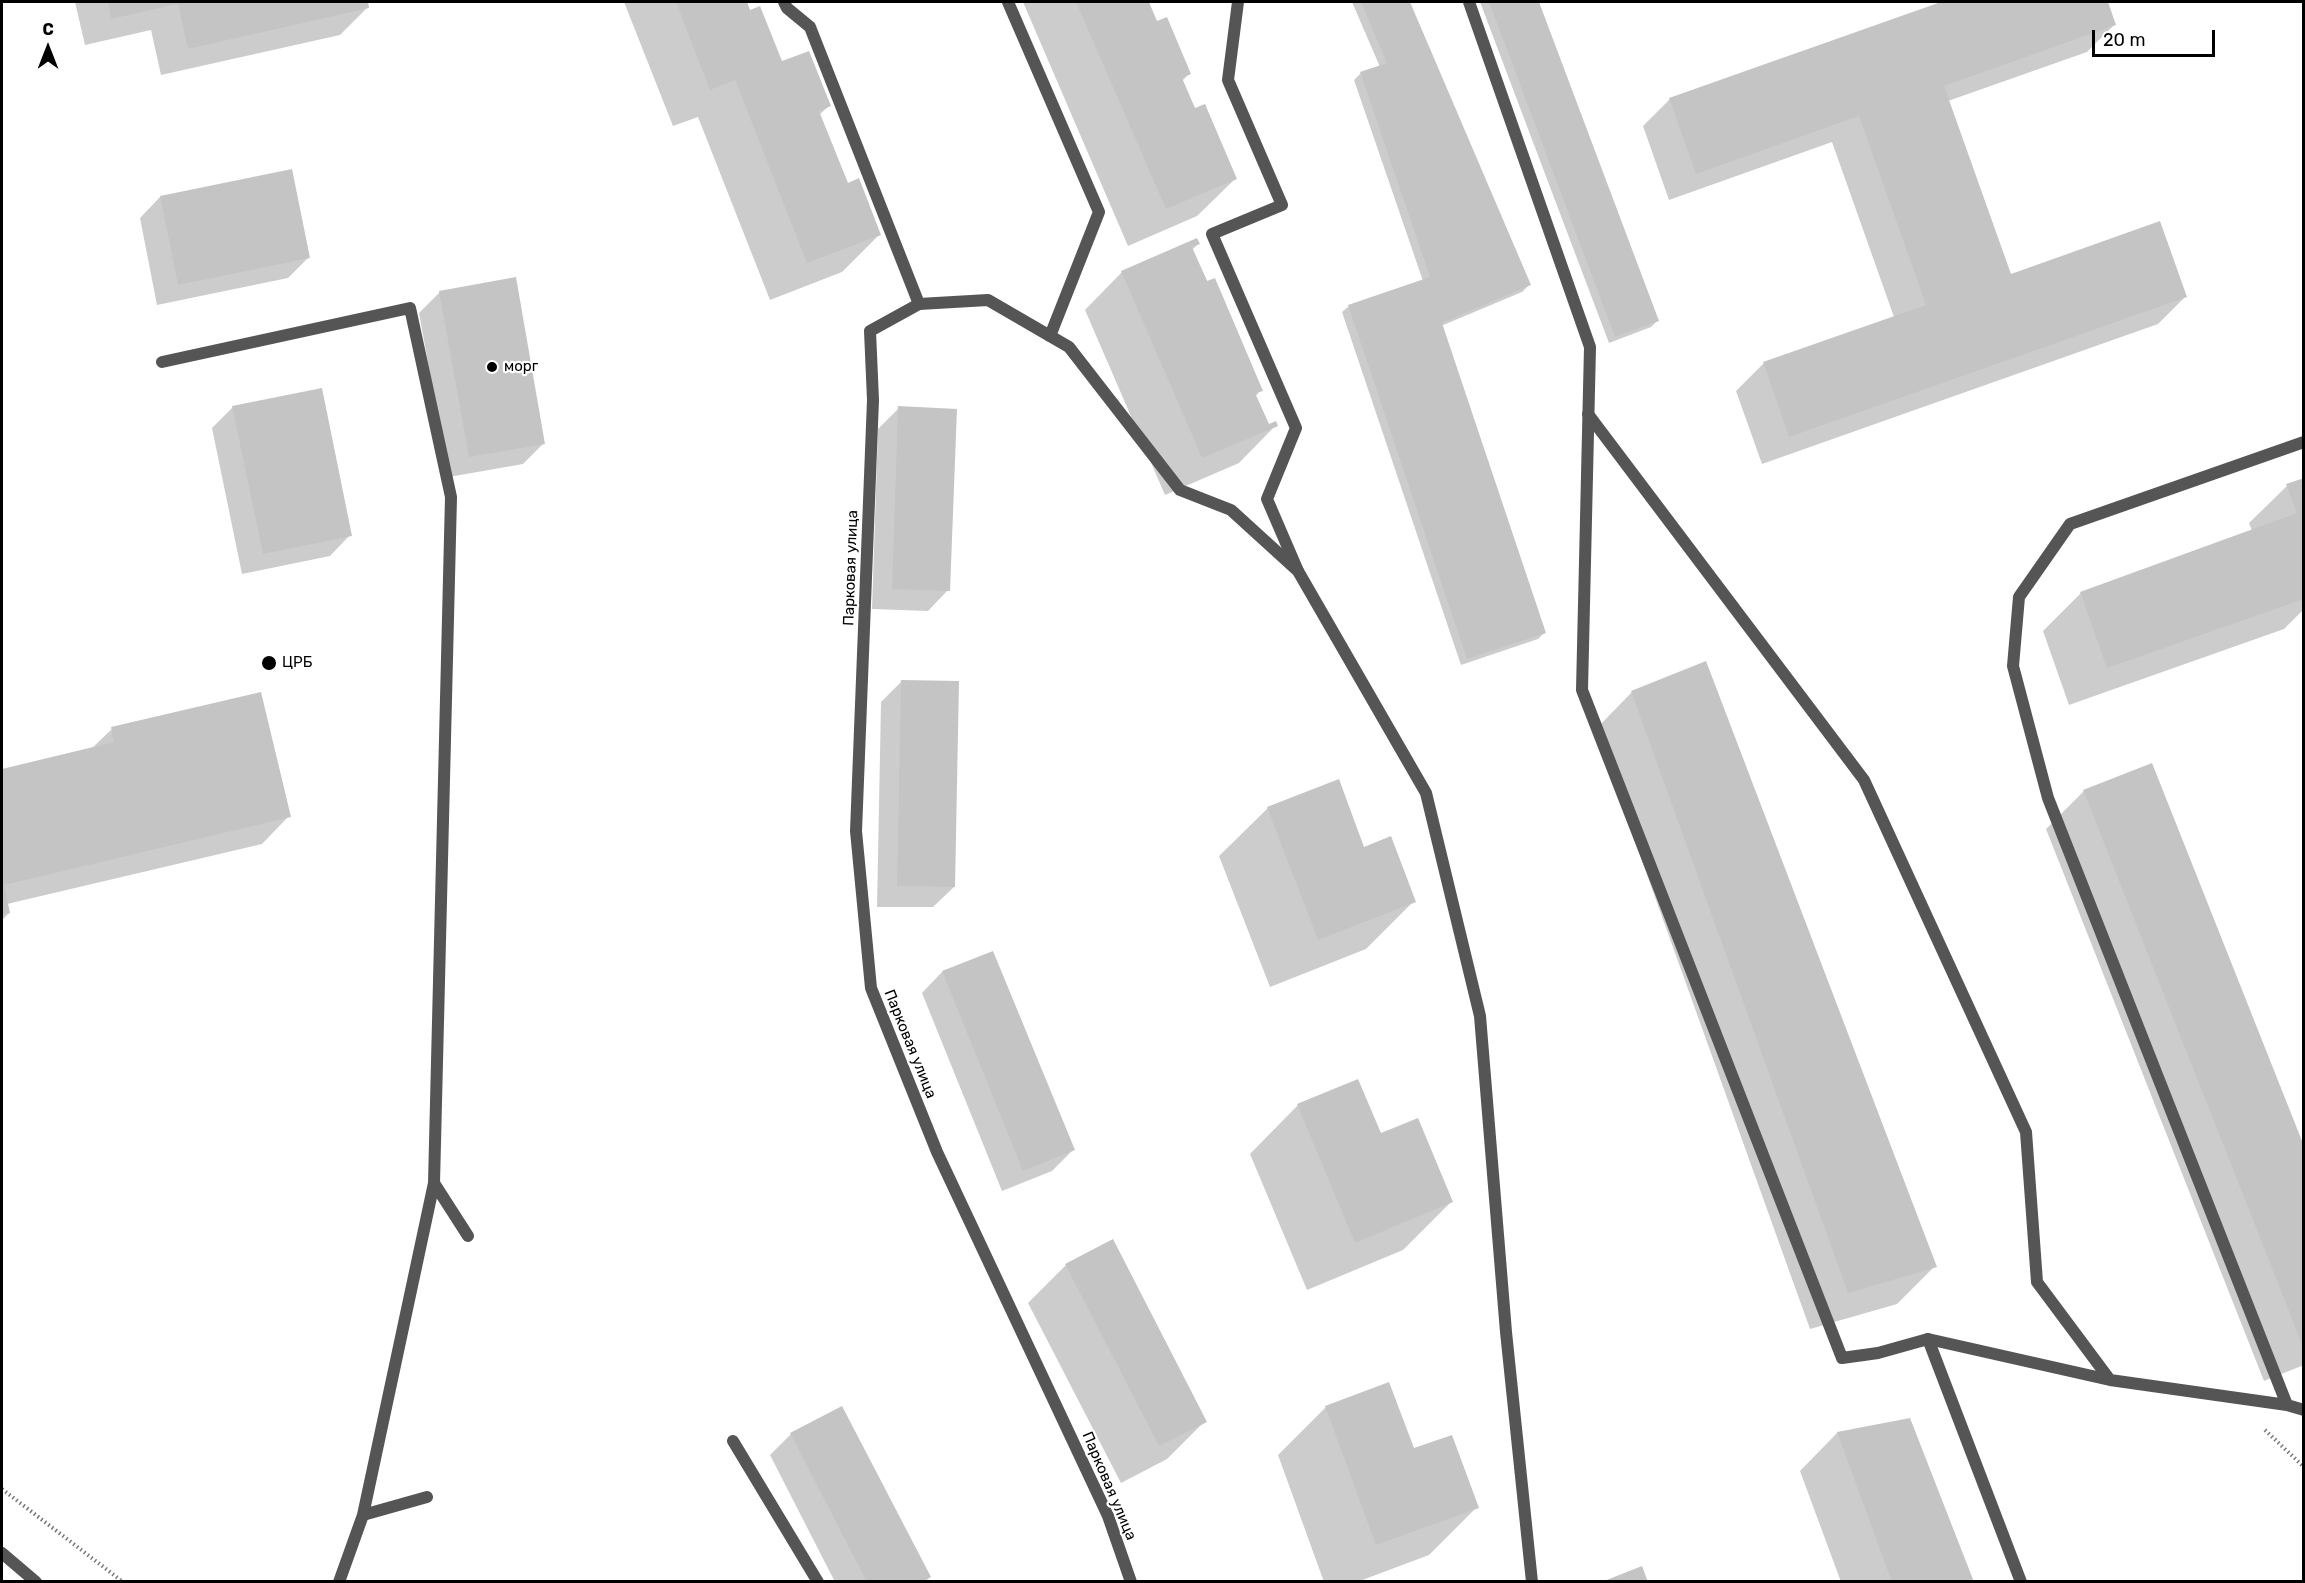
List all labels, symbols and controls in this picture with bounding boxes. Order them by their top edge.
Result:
north arrow [18,18,78,78]
scale bar [2095,18,2218,56]
text: С [42,20,54,39]
text: 20 m [2103,29,2145,51]
place label: морг [504,358,538,376]
marker: морг [485,360,499,374]
street label: Парковая улица [840,510,862,626]
marker: ЦРБ [260,654,278,672]
place label: ЦРБ [282,654,312,672]
street label: Парковая улица [880,987,940,1101]
street label: Парковая улица [1078,1429,1140,1543]

